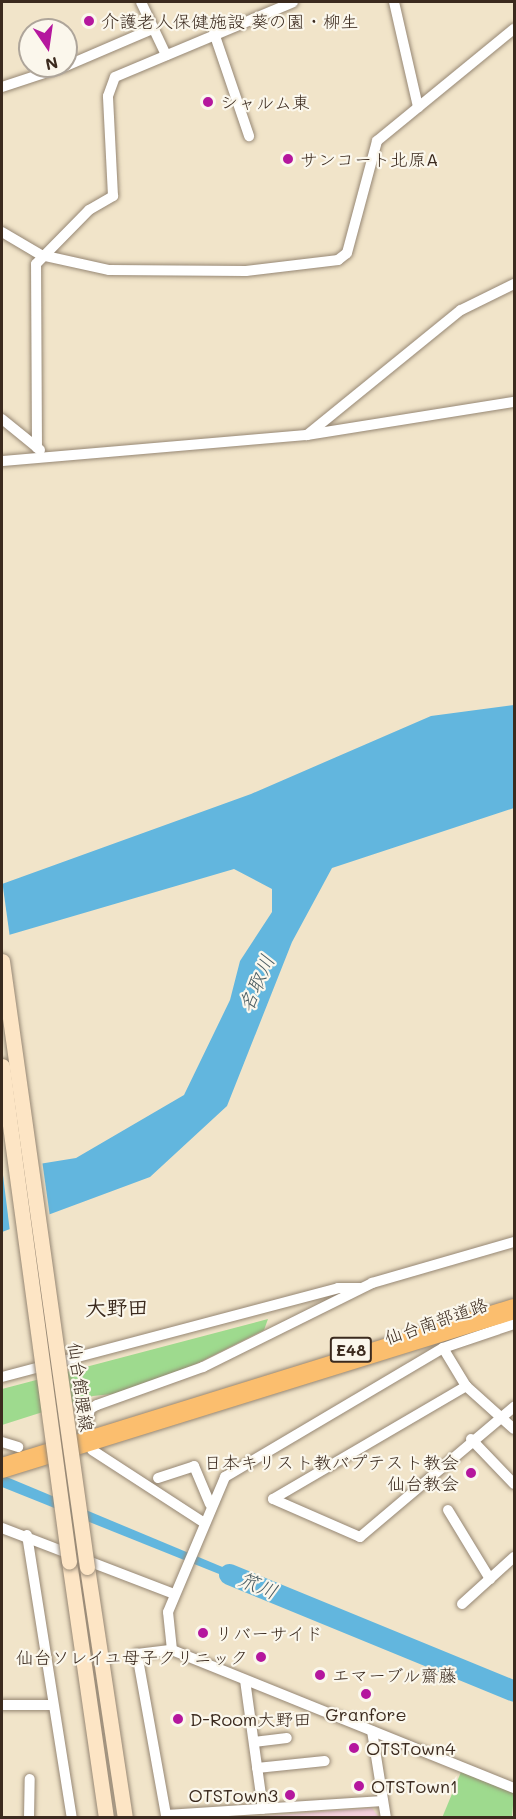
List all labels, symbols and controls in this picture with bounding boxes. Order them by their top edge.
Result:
place label: 介護老人保健施設 葵の園・柳生 [101,10,359,32]
marker: 介護老人保健施設 葵の園・柳生 [82,14,96,28]
north arrow [18,18,78,78]
text: N [43,52,60,76]
place label: シャルム東 [220,91,310,113]
marker: シャルム東 [201,95,215,109]
place label: サンコート北原A [300,148,438,170]
marker: サンコート北原A [281,152,295,166]
water label: 名取川 [233,951,279,1015]
street label: 仙台南部道路 [381,1293,491,1349]
district label: 大野田 [86,1294,148,1320]
road number: E48 [328,1337,374,1363]
street label: 仙台館腰線 [64,1341,98,1433]
place label: 日本キリスト教バプテスト教会 仙台教会 [207,1452,459,1494]
marker: 日本キリスト教バプテスト教会 仙台教会 [464,1466,478,1480]
water label: 笊川 [235,1566,281,1604]
place label: リバーサイド [215,1622,323,1644]
marker: リバーサイド [196,1626,210,1640]
place label: 仙台ソレイユ母子クリニック [14,1646,248,1668]
marker: 仙台ソレイユ母子クリニック [252,1648,270,1666]
place label: エマーブル齋藤 [332,1664,458,1686]
marker: エマーブル齋藤 [313,1668,327,1682]
marker: Granfore [359,1687,373,1701]
place label: Granfore [325,1703,407,1725]
place label: D-Room大野田 [190,1708,311,1730]
marker: D-Room大野田 [171,1712,185,1726]
place label: OTSTown4 [366,1737,456,1759]
marker: OTSTown4 [347,1741,361,1755]
place label: OTSTown1 [371,1775,458,1797]
marker: OTSTown1 [352,1779,366,1793]
place label: OTSTown3 [188,1784,278,1806]
marker: OTSTown3 [283,1788,297,1802]

